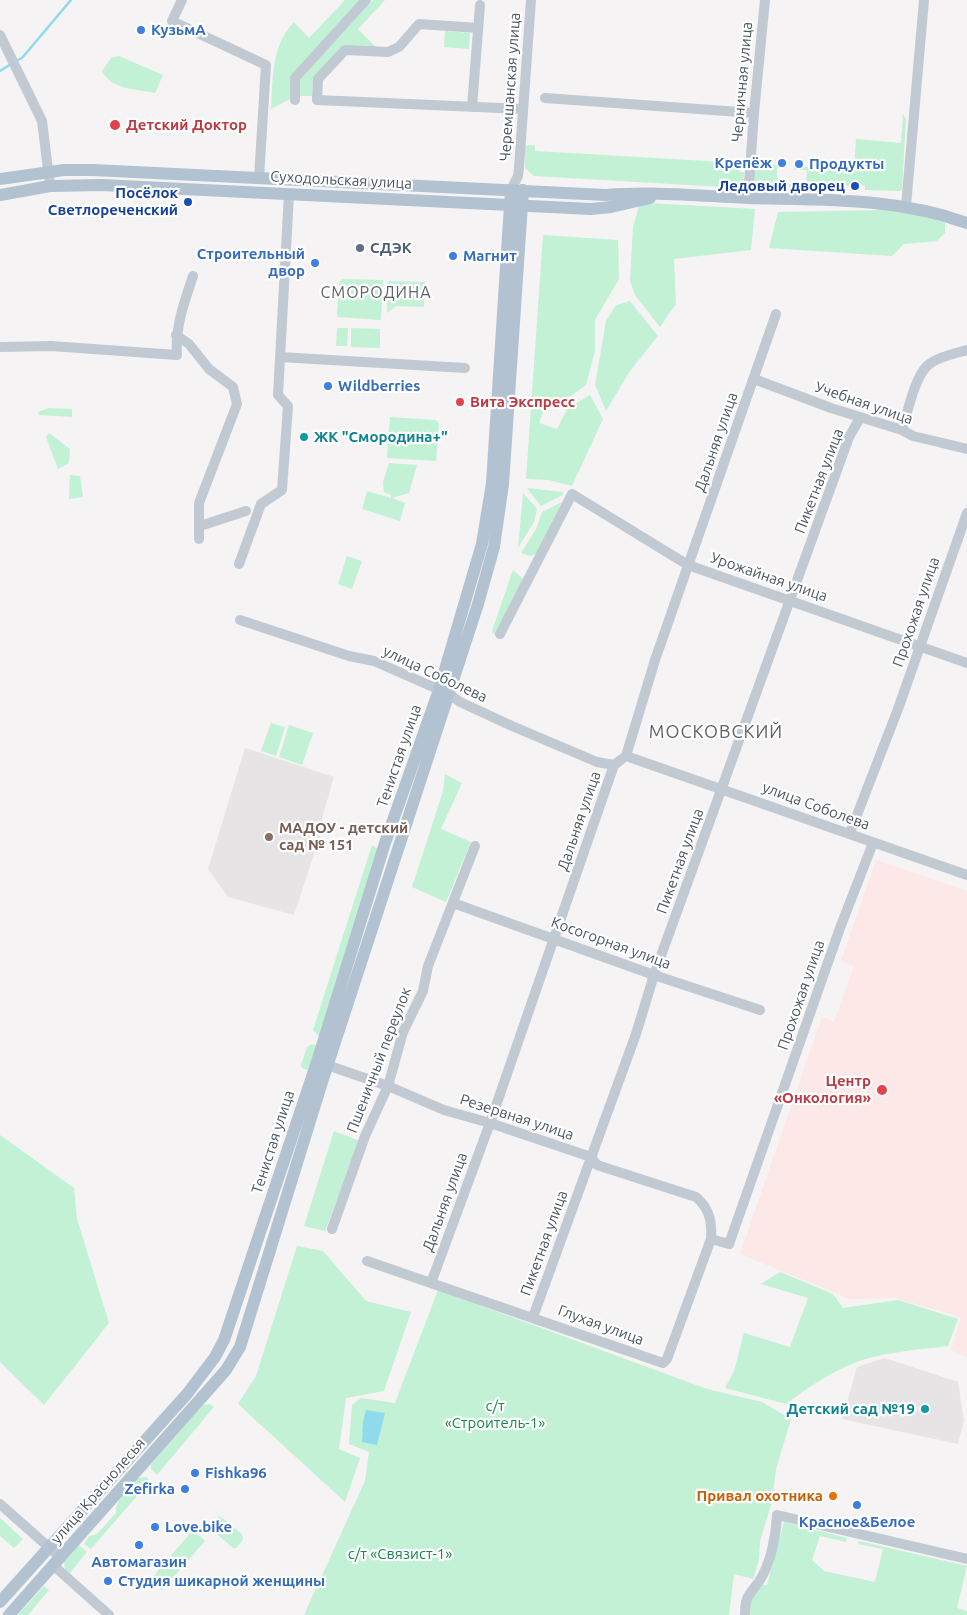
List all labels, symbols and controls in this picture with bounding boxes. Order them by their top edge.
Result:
street label: Черемшанская улица [496,12,524,162]
place label: КузьмА [151,21,206,39]
street label: Черничная улица [728,21,756,143]
marker: КузьмА [135,24,147,36]
place label: Детский Доктор [126,116,247,134]
marker: Детский Доктор [108,118,122,132]
place label: Крепёж [715,154,772,172]
place label: Продукты [809,155,884,173]
marker: Крепёж [776,157,788,169]
marker: Продукты [793,158,805,170]
street label: Суходольская улица [270,167,412,193]
place label: Ледовый дворец [718,177,845,195]
marker: Ледовый дворец [849,180,861,192]
place label: Посёлок Светлореченский [48,184,178,219]
marker: Посёлок Светлореченский [182,196,194,208]
place label: СДЭК [370,239,412,257]
marker: СДЭК [354,242,366,254]
place label: Строительный двор [197,245,305,280]
place label: Магнит [463,247,517,265]
marker: Магнит [447,250,459,262]
marker: Строительный двор [309,257,321,269]
district label: СМОРОДИНА [319,283,433,303]
place label: Wildberries [338,377,420,395]
street label: Учебная улица [813,378,915,428]
marker: Wildberries [322,380,334,392]
street label: Дальняя улица [691,390,741,494]
place label: Вита Экспресс [470,393,575,411]
marker: Вита Экспресс [454,396,466,408]
street label: Пикетная улица [791,426,847,536]
place label: ЖК "Смородина+" [314,428,448,446]
marker: ЖК "Смородина+" [298,431,310,443]
street label: Урожайная улица [708,549,830,605]
street label: Прохожая улица [889,555,943,669]
street label: улица Соболева [380,642,490,706]
street label: Тенистая улица [373,702,425,810]
district label: МОСКОВСКИЙ [648,721,784,743]
street label: Дальняя улица [554,769,604,873]
street label: улица Соболева [760,778,872,834]
street label: Пикетная улица [653,806,707,916]
place label: МАДОУ - детский сад № 151 [279,819,408,854]
marker: МАДОУ - детский сад № 151 [263,831,275,843]
street label: Косогорная улица [549,913,673,973]
street label: Прохожая улица [774,938,828,1052]
street label: Пшеничный переулок [343,985,415,1135]
place label: Центр «Онкология» [774,1072,871,1107]
marker: Центр «Онкология» [875,1083,889,1097]
street label: Тенистая улица [248,1088,298,1196]
street label: Резервная улица [458,1090,576,1144]
street label: Дальняя улица [419,1150,471,1254]
street label: Пикетная улица [517,1188,571,1298]
street label: Глухая улица [556,1301,646,1349]
park label: с/т «Строитель-1» [445,1397,545,1432]
place label: Детский сад №19 [787,1400,915,1418]
marker: Детский сад №19 [919,1403,931,1415]
street label: улица Краснолесья [47,1434,149,1548]
place label: Fishka96 [205,1464,267,1482]
marker: Fishka96 [189,1467,201,1479]
place label: Zefirka [125,1480,175,1498]
marker: Zefirka [179,1483,191,1495]
place label: Привал охотника [696,1487,823,1505]
marker: Привал охотника [827,1490,839,1502]
marker: Красное&Белое [851,1499,863,1511]
place label: Красное&Белое [799,1513,915,1531]
place label: Love.bike [165,1518,232,1536]
marker: Love.bike [149,1521,161,1533]
marker: Автомагазин [133,1539,145,1551]
park label: с/т «Связист-1» [348,1545,452,1563]
place label: Автомагазин [91,1553,187,1571]
place label: Студия шикарной женщины [118,1572,325,1590]
marker: Студия шикарной женщины [102,1575,114,1587]

